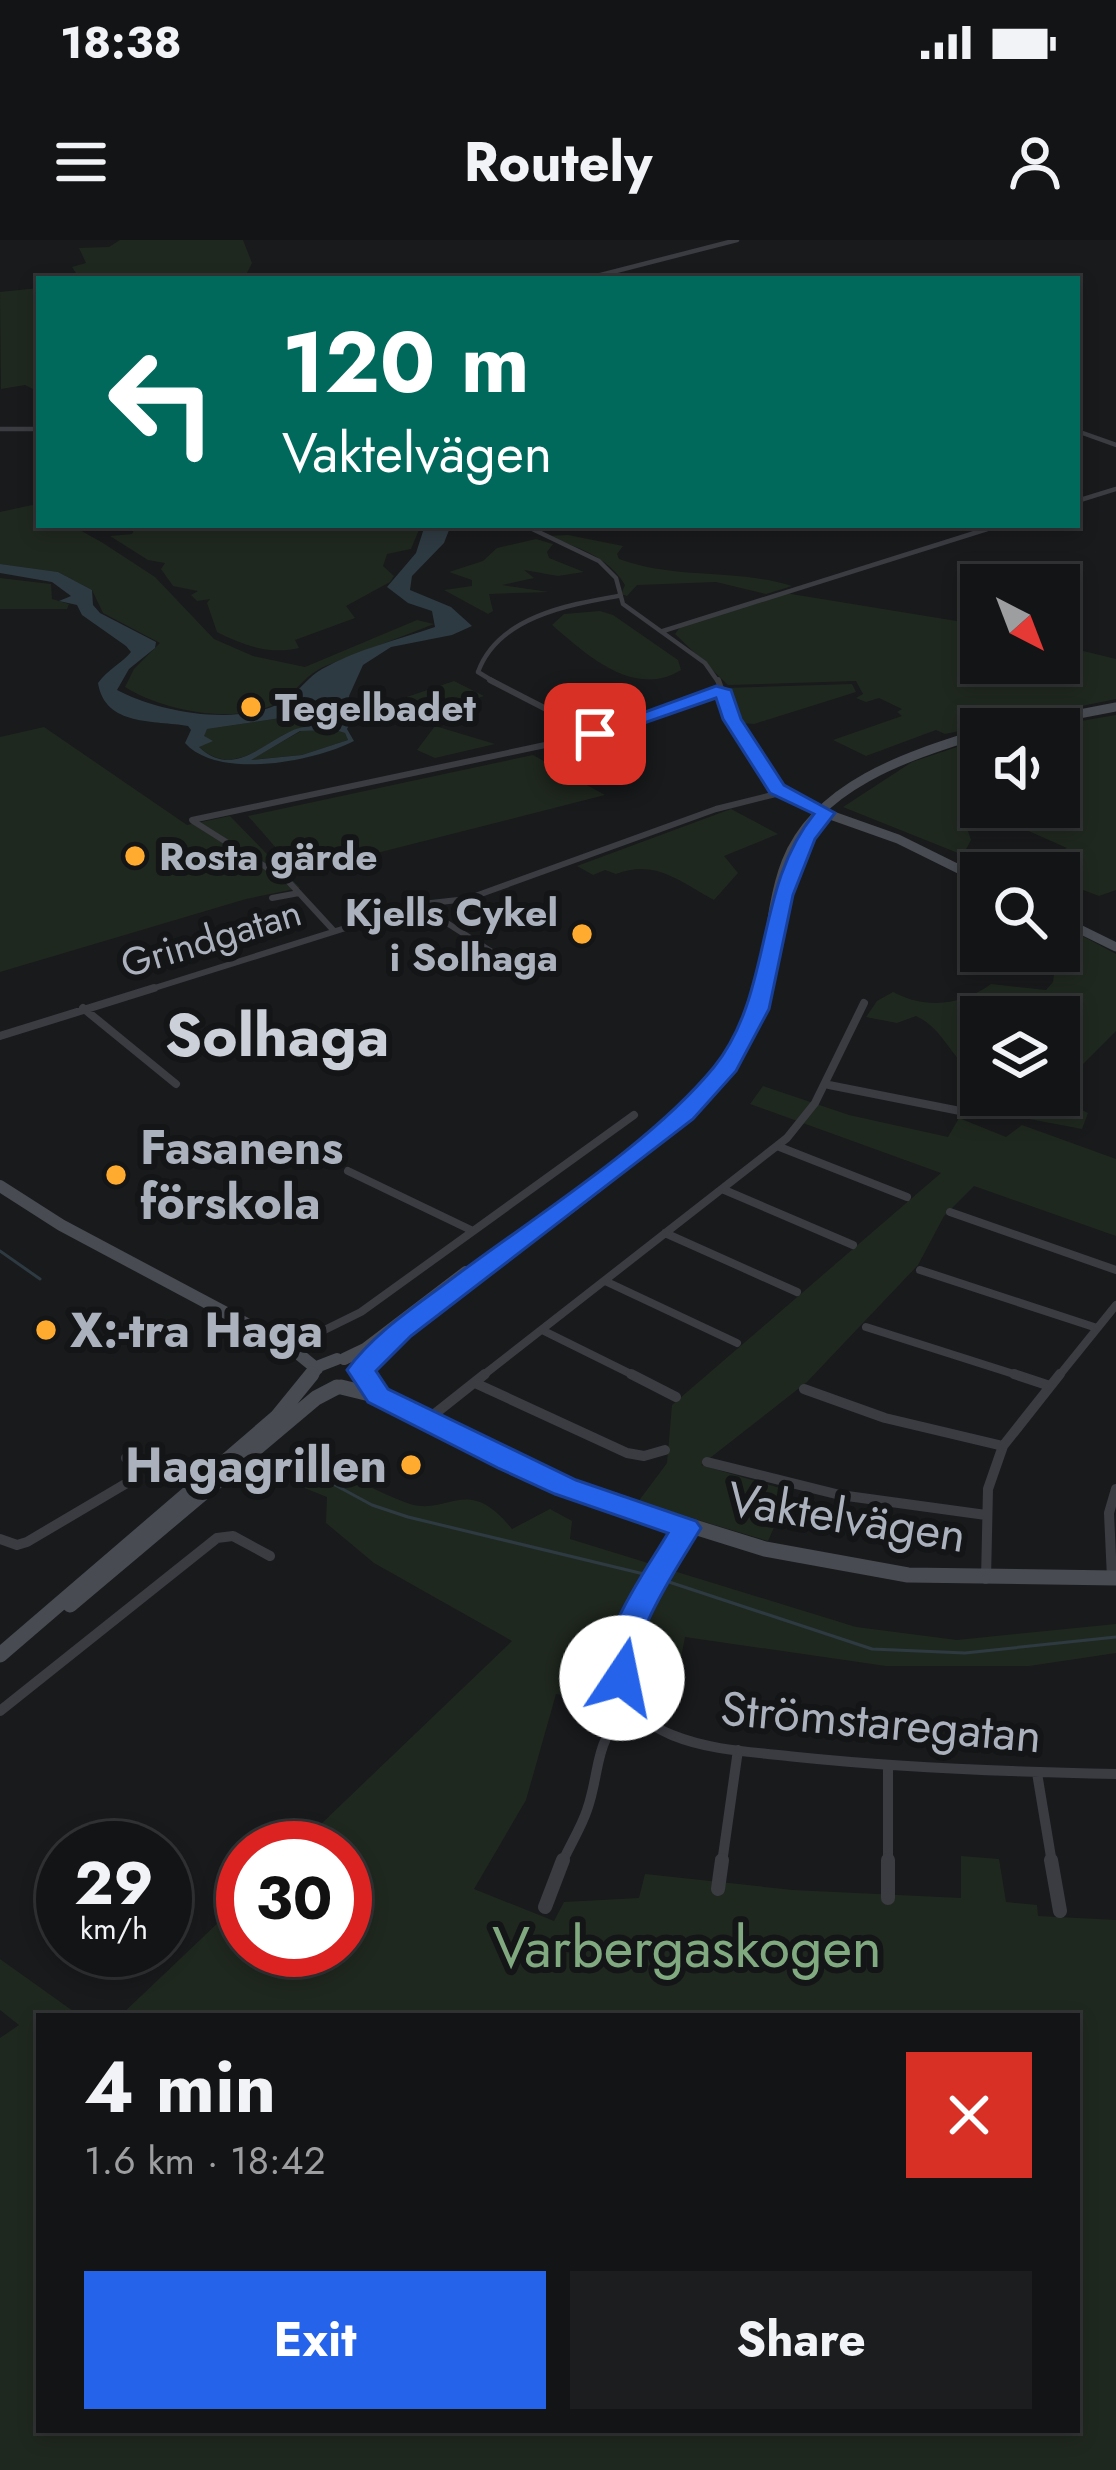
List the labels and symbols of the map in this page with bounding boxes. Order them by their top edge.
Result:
north arrow [960,564,1080,684]
place label: Tegelbadet [275,679,476,736]
pin [544,683,646,785]
marker: Tegelbadet [238,694,264,720]
place label: Rosta gärde [159,828,378,885]
marker: Rosta gärde [122,843,148,869]
street label: Grindgatan [114,884,308,992]
place label: Kjells Cykel i Solhaga [345,884,558,986]
marker: Kjells Cykel i Solhaga [569,921,595,947]
district label: Solhaga [165,992,389,1079]
place label: Fasanens förskola [140,1113,343,1237]
marker: Fasanens förskola [103,1162,129,1188]
place label: X:-tra Haga [70,1296,323,1365]
marker: X:-tra Haga [33,1317,59,1343]
place label: Hagagrillen [125,1431,387,1500]
marker: Hagagrillen [398,1452,424,1478]
street label: Vaktelvägen [723,1464,971,1570]
position arrow [559,1615,685,1741]
street label: Strömstaregatan [718,1674,1044,1770]
speed limit sign: 30 [216,1821,372,1977]
park label: Varbergaskogen [492,1906,882,1988]

